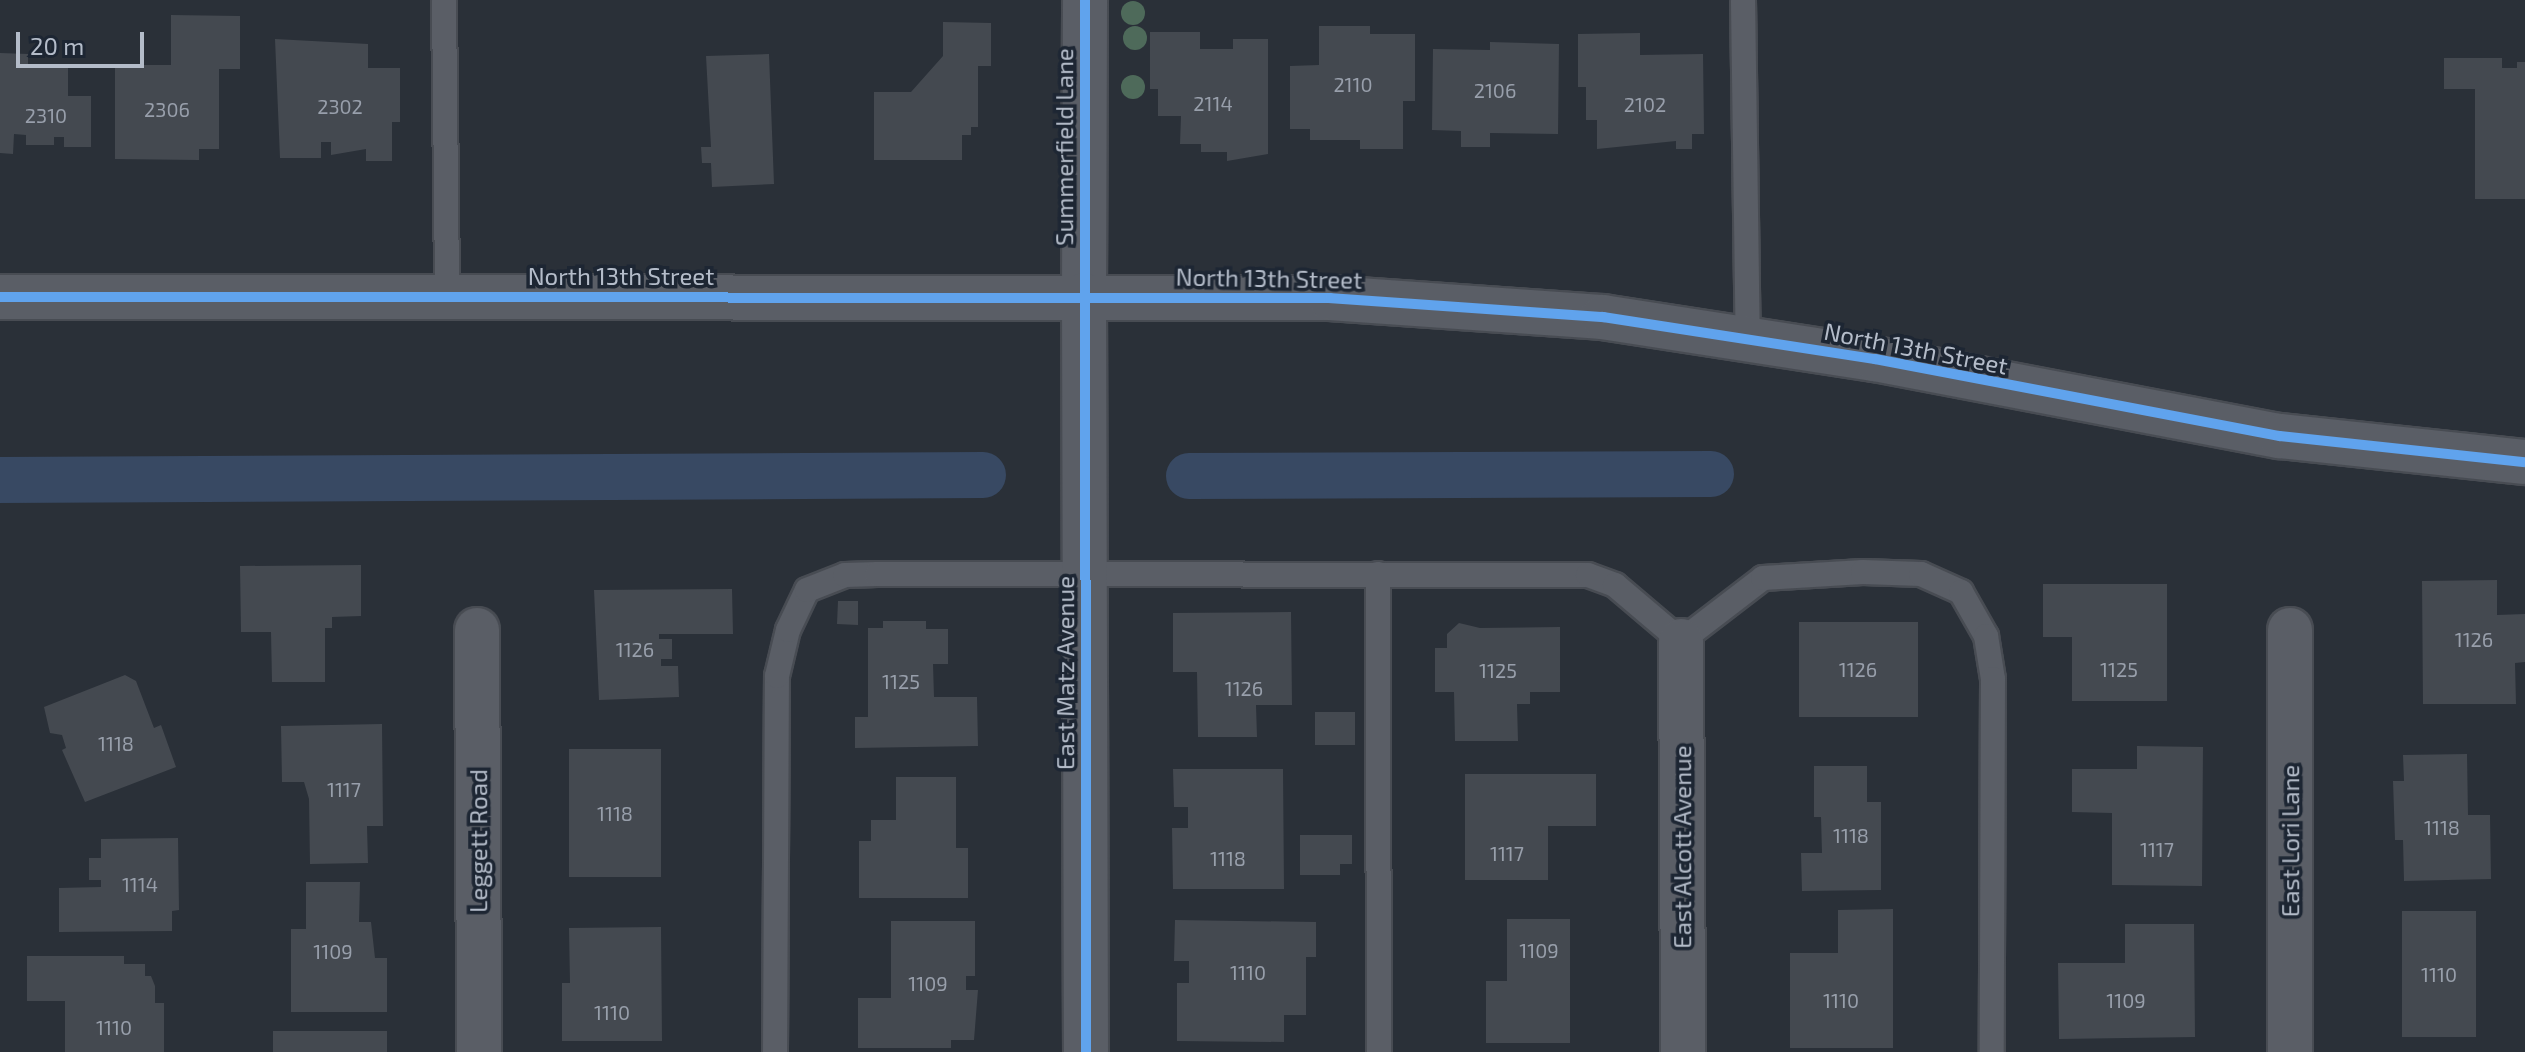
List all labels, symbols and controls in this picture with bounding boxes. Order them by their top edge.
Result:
scale bar [20,16,148,66]
text: 20 m [30,31,84,60]
street label: Summerfield Lane [1050,48,1078,246]
house number: 2110 [1333,72,1373,96]
house number: 2106 [1474,78,1516,102]
house number: 2114 [1193,91,1233,115]
house number: 2102 [1624,92,1666,116]
house number: 2302 [317,94,363,118]
house number: 2306 [144,97,190,121]
house number: 2310 [25,103,67,127]
street label: North 13th Street [528,262,714,290]
street label: North 13th Street [1175,262,1363,294]
street label: North 13th Street [1822,316,2010,380]
street label: East Matz Avenue [1051,576,1079,770]
house number: 1126 [2455,627,2493,651]
house number: 1126 [616,637,654,661]
house number: 1126 [1839,657,1877,681]
house number: 1125 [2100,657,2138,681]
house number: 1125 [1479,658,1517,682]
house number: 1125 [882,669,920,693]
house number: 1126 [1225,676,1263,700]
house number: 1118 [98,731,134,755]
street label: East Alcott Avenue [1668,745,1696,949]
street label: East Lori Lane [2276,765,2304,917]
street label: Leggett Road [464,769,492,913]
house number: 1117 [327,777,361,801]
house number: 1118 [597,801,633,825]
house number: 1118 [2424,815,2460,839]
house number: 1118 [1833,823,1869,847]
house number: 1117 [2140,837,2174,861]
house number: 1117 [1490,841,1524,865]
house number: 1118 [1210,846,1246,870]
house number: 1114 [122,872,158,896]
house number: 1109 [1519,938,1559,962]
house number: 1109 [313,939,353,963]
house number: 1110 [1230,960,1266,984]
house number: 1110 [2421,962,2457,986]
house number: 1109 [908,971,948,995]
house number: 1110 [1823,988,1859,1012]
house number: 1109 [2106,988,2146,1012]
house number: 1110 [594,1000,630,1024]
house number: 1110 [96,1015,132,1039]

